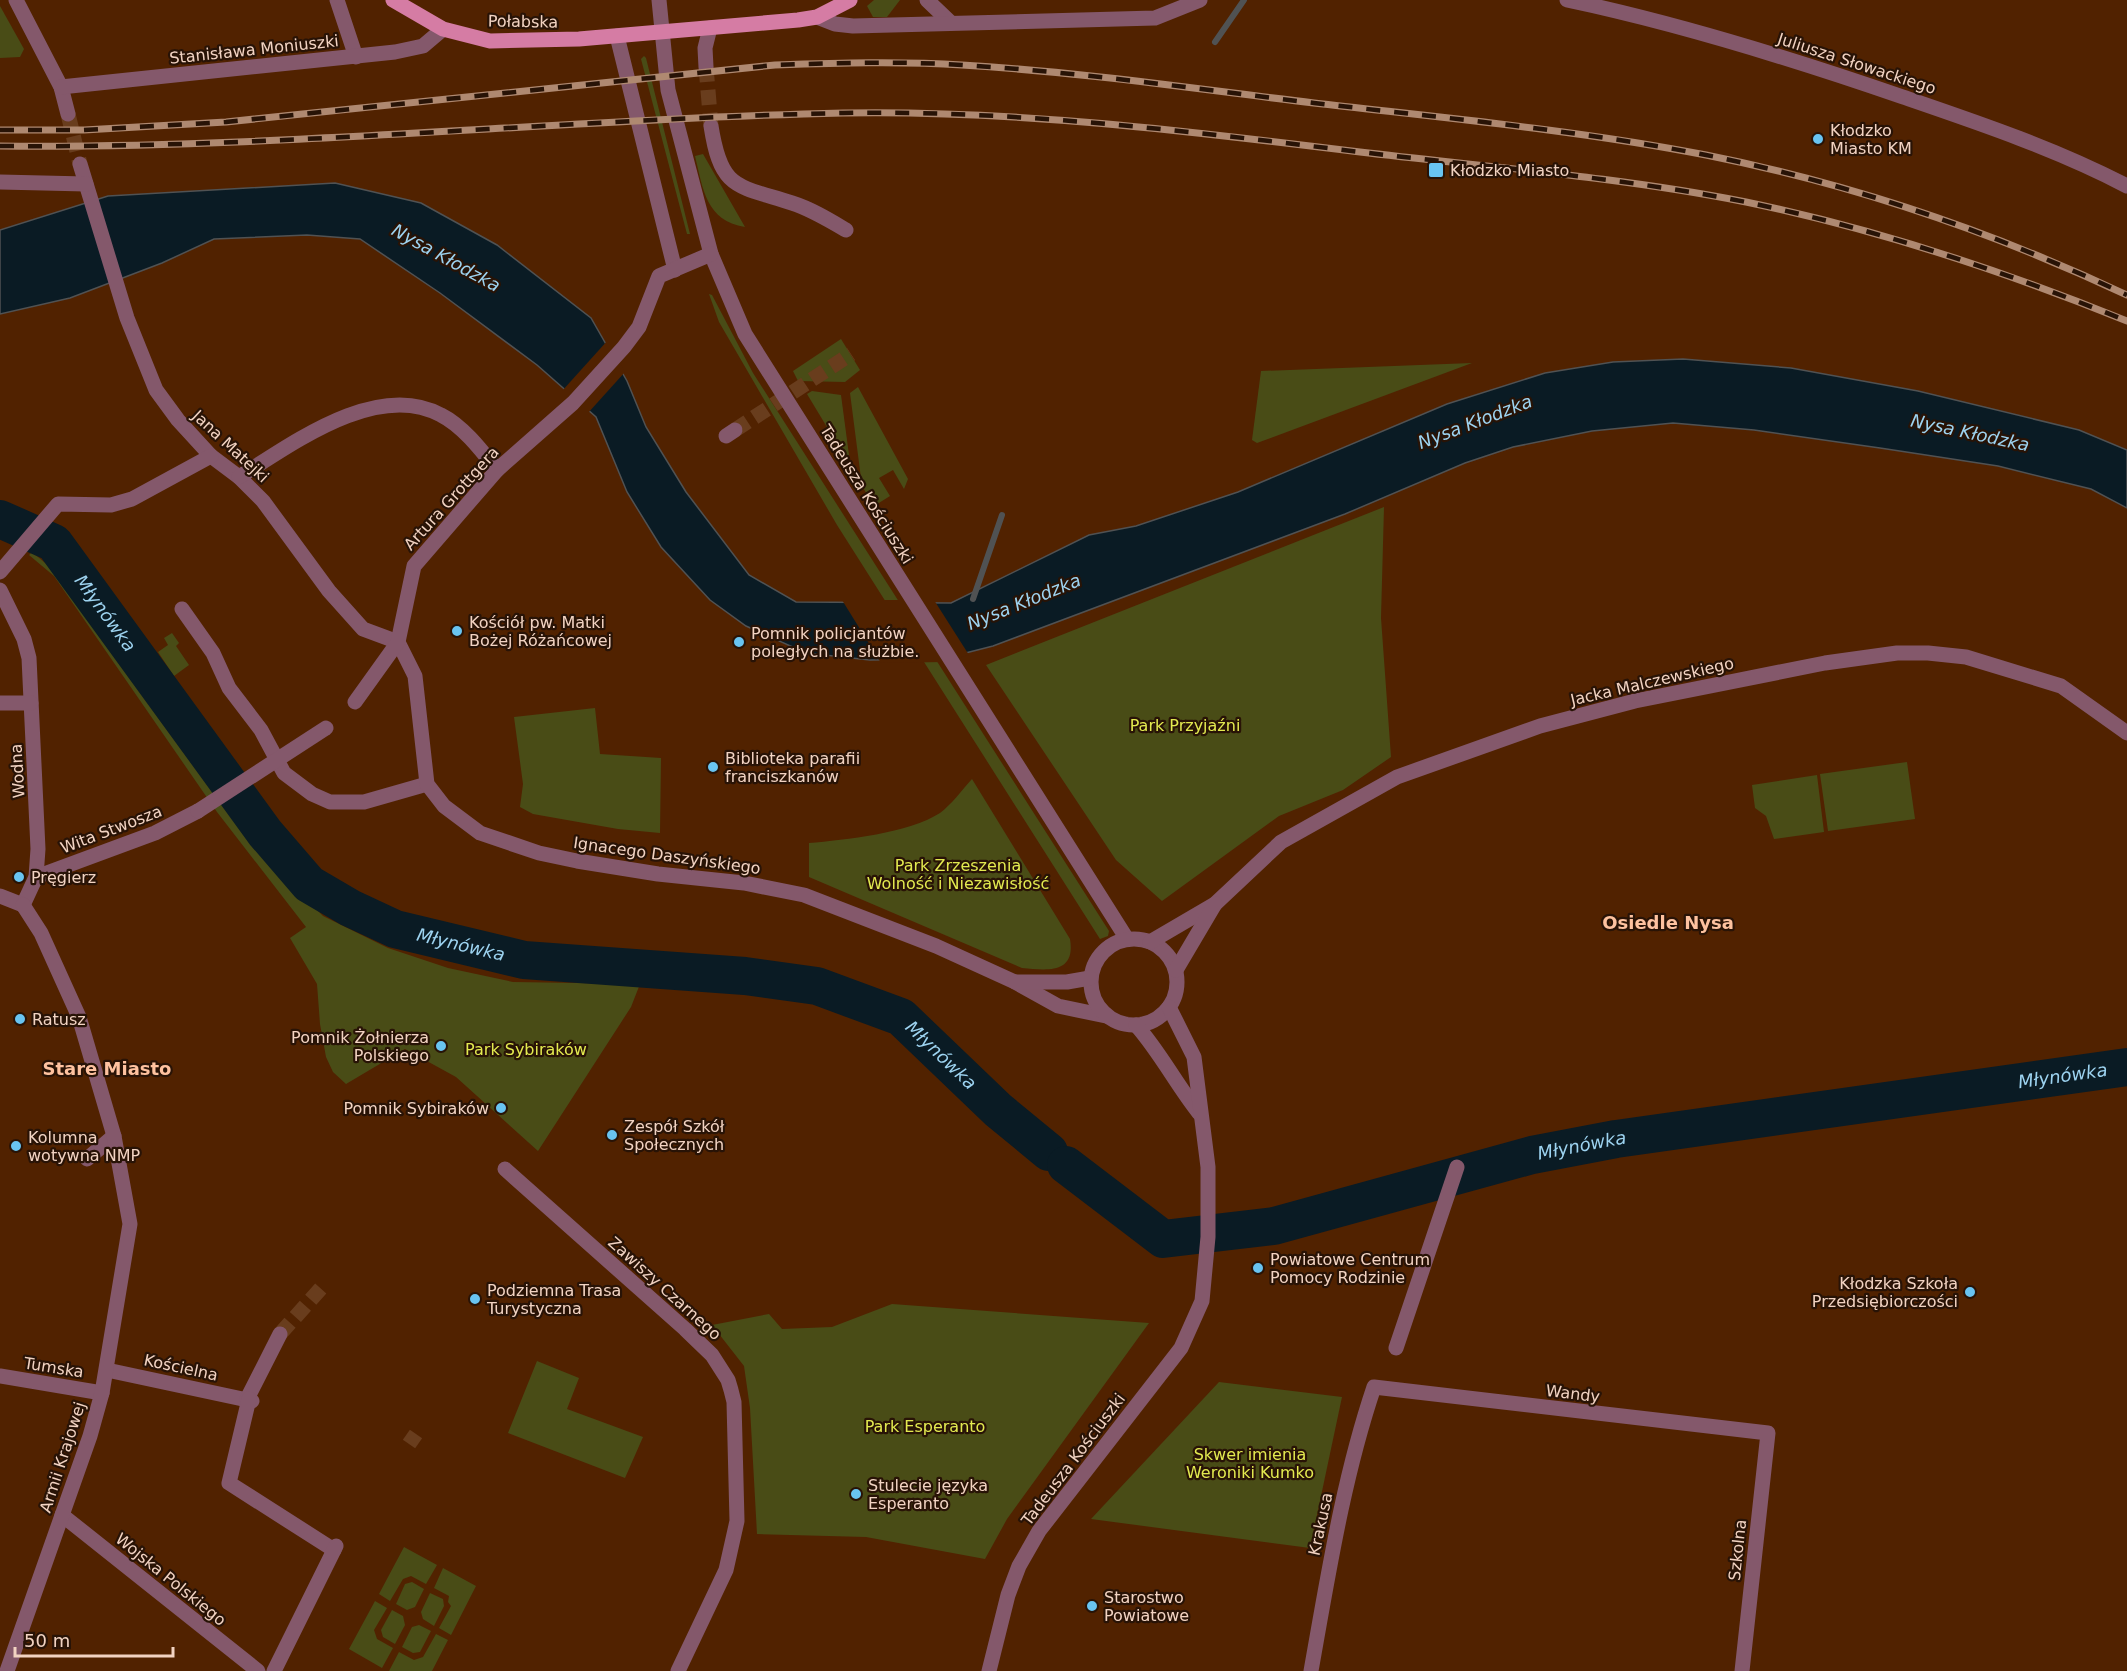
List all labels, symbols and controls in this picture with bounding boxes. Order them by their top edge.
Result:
street label: Połabska [488,11,558,32]
street label: Juliusza Słowackiego [1774,29,1938,98]
street label: Stanisława Moniuszki [168,31,340,68]
place label: Kłodzko Miasto KM [1830,121,1912,158]
marker: Kłodzko Miasto KM [1811,132,1825,146]
marker: Kłodzko Miasto [1427,161,1445,179]
place label: Kłodzko Miasto [1450,161,1569,180]
water label: Nysa Kłodzka [388,219,504,296]
water label: Nysa Kłodzka [1415,390,1535,453]
street label: Jana Matejki [188,406,273,487]
water label: Nysa Kłodzka [1909,410,2031,455]
street label: Tadeusza Kościuszki [816,420,917,567]
street label: Artura Grottgera [400,443,503,554]
water label: Nysa Kłodzka [964,569,1084,634]
water label: Młynówka [71,570,141,656]
place label: Kościół pw. Matki Bożej Różańcowej [469,613,612,650]
marker: Kościół pw. Matki Bożej Różańcowej [450,624,464,638]
place label: Pomnik policjantów poległych na służbie. [751,624,919,661]
marker: Pomnik policjantów poległych na służbie. [732,635,746,649]
street label: Jacka Malczewskiego [1568,653,1736,710]
park label: Park Przyjaźni [1130,716,1240,735]
street label: Wodna [7,743,28,799]
place label: Biblioteka parafii franciszkanów [725,749,860,786]
marker: Biblioteka parafii franciszkanów [706,760,720,774]
street label: Wita Stwosza [58,801,164,857]
street label: Ignacego Daszyńskiego [572,833,762,878]
park label: Park Zrzeszenia Wolność i Niezawisłość [867,856,1049,893]
place label: Pręgierz [31,868,96,887]
marker: Pręgierz [12,870,26,884]
district label: Osiedle Nysa [1602,912,1734,933]
water label: Młynówka [415,924,507,965]
place label: Ratusz [32,1010,86,1029]
marker: Ratusz [13,1012,27,1026]
water label: Młynówka [901,1016,981,1094]
place label: Pomnik Żołnierza Polskiego [291,1028,429,1065]
marker: Pomnik Żołnierza Polskiego [434,1039,448,1053]
park label: Park Sybiraków [465,1040,587,1059]
district label: Stare Miasto [43,1058,171,1079]
water label: Młynówka [2017,1059,2109,1092]
place label: Pomnik Sybiraków [343,1099,489,1118]
marker: Pomnik Sybiraków [494,1101,508,1115]
place label: Zespół Szkół Społecznych [624,1117,725,1154]
water label: Młynówka [1535,1127,1627,1164]
place label: Kolumna wotywna NMP [28,1128,141,1165]
marker: Zespół Szkół Społecznych [605,1128,619,1142]
marker: Kolumna wotywna NMP [9,1139,23,1153]
street label: Zawiszy Czarnego [604,1233,725,1344]
place label: Powiatowe Centrum Pomocy Rodzinie [1270,1250,1430,1287]
marker: Powiatowe Centrum Pomocy Rodzinie [1251,1261,1265,1275]
place label: Kłodzka Szkoła Przedsiębiorczości [1812,1274,1958,1311]
place label: Podziemna Trasa Turystyczna [486,1281,621,1318]
marker: Kłodzka Szkoła Przedsiębiorczości [1963,1285,1977,1299]
marker: Podziemna Trasa Turystyczna [468,1292,482,1306]
street label: Kościelna [142,1350,220,1385]
street label: Tumska [22,1353,85,1382]
street label: Wandy [1545,1381,1601,1406]
street label: Tadeusza Kościuszki [1017,1390,1129,1530]
street label: Armii Krajowej [36,1399,89,1515]
park label: Park Esperanto [865,1417,985,1436]
park label: Skwer imienia Weroniki Kumko [1186,1445,1314,1482]
place label: Stulecie języka Esperanto [868,1476,988,1513]
marker: Stulecie języka Esperanto [849,1487,863,1501]
street label: Krakusa [1305,1491,1336,1557]
street label: Szkolna [1725,1519,1750,1582]
street label: Wojska Polskiego [112,1529,230,1630]
place label: Starostwo Powiatowe [1104,1588,1189,1625]
marker: Starostwo Powiatowe [1085,1599,1099,1613]
scale bar [15,1620,172,1658]
text: 50 m [24,1630,70,1651]

